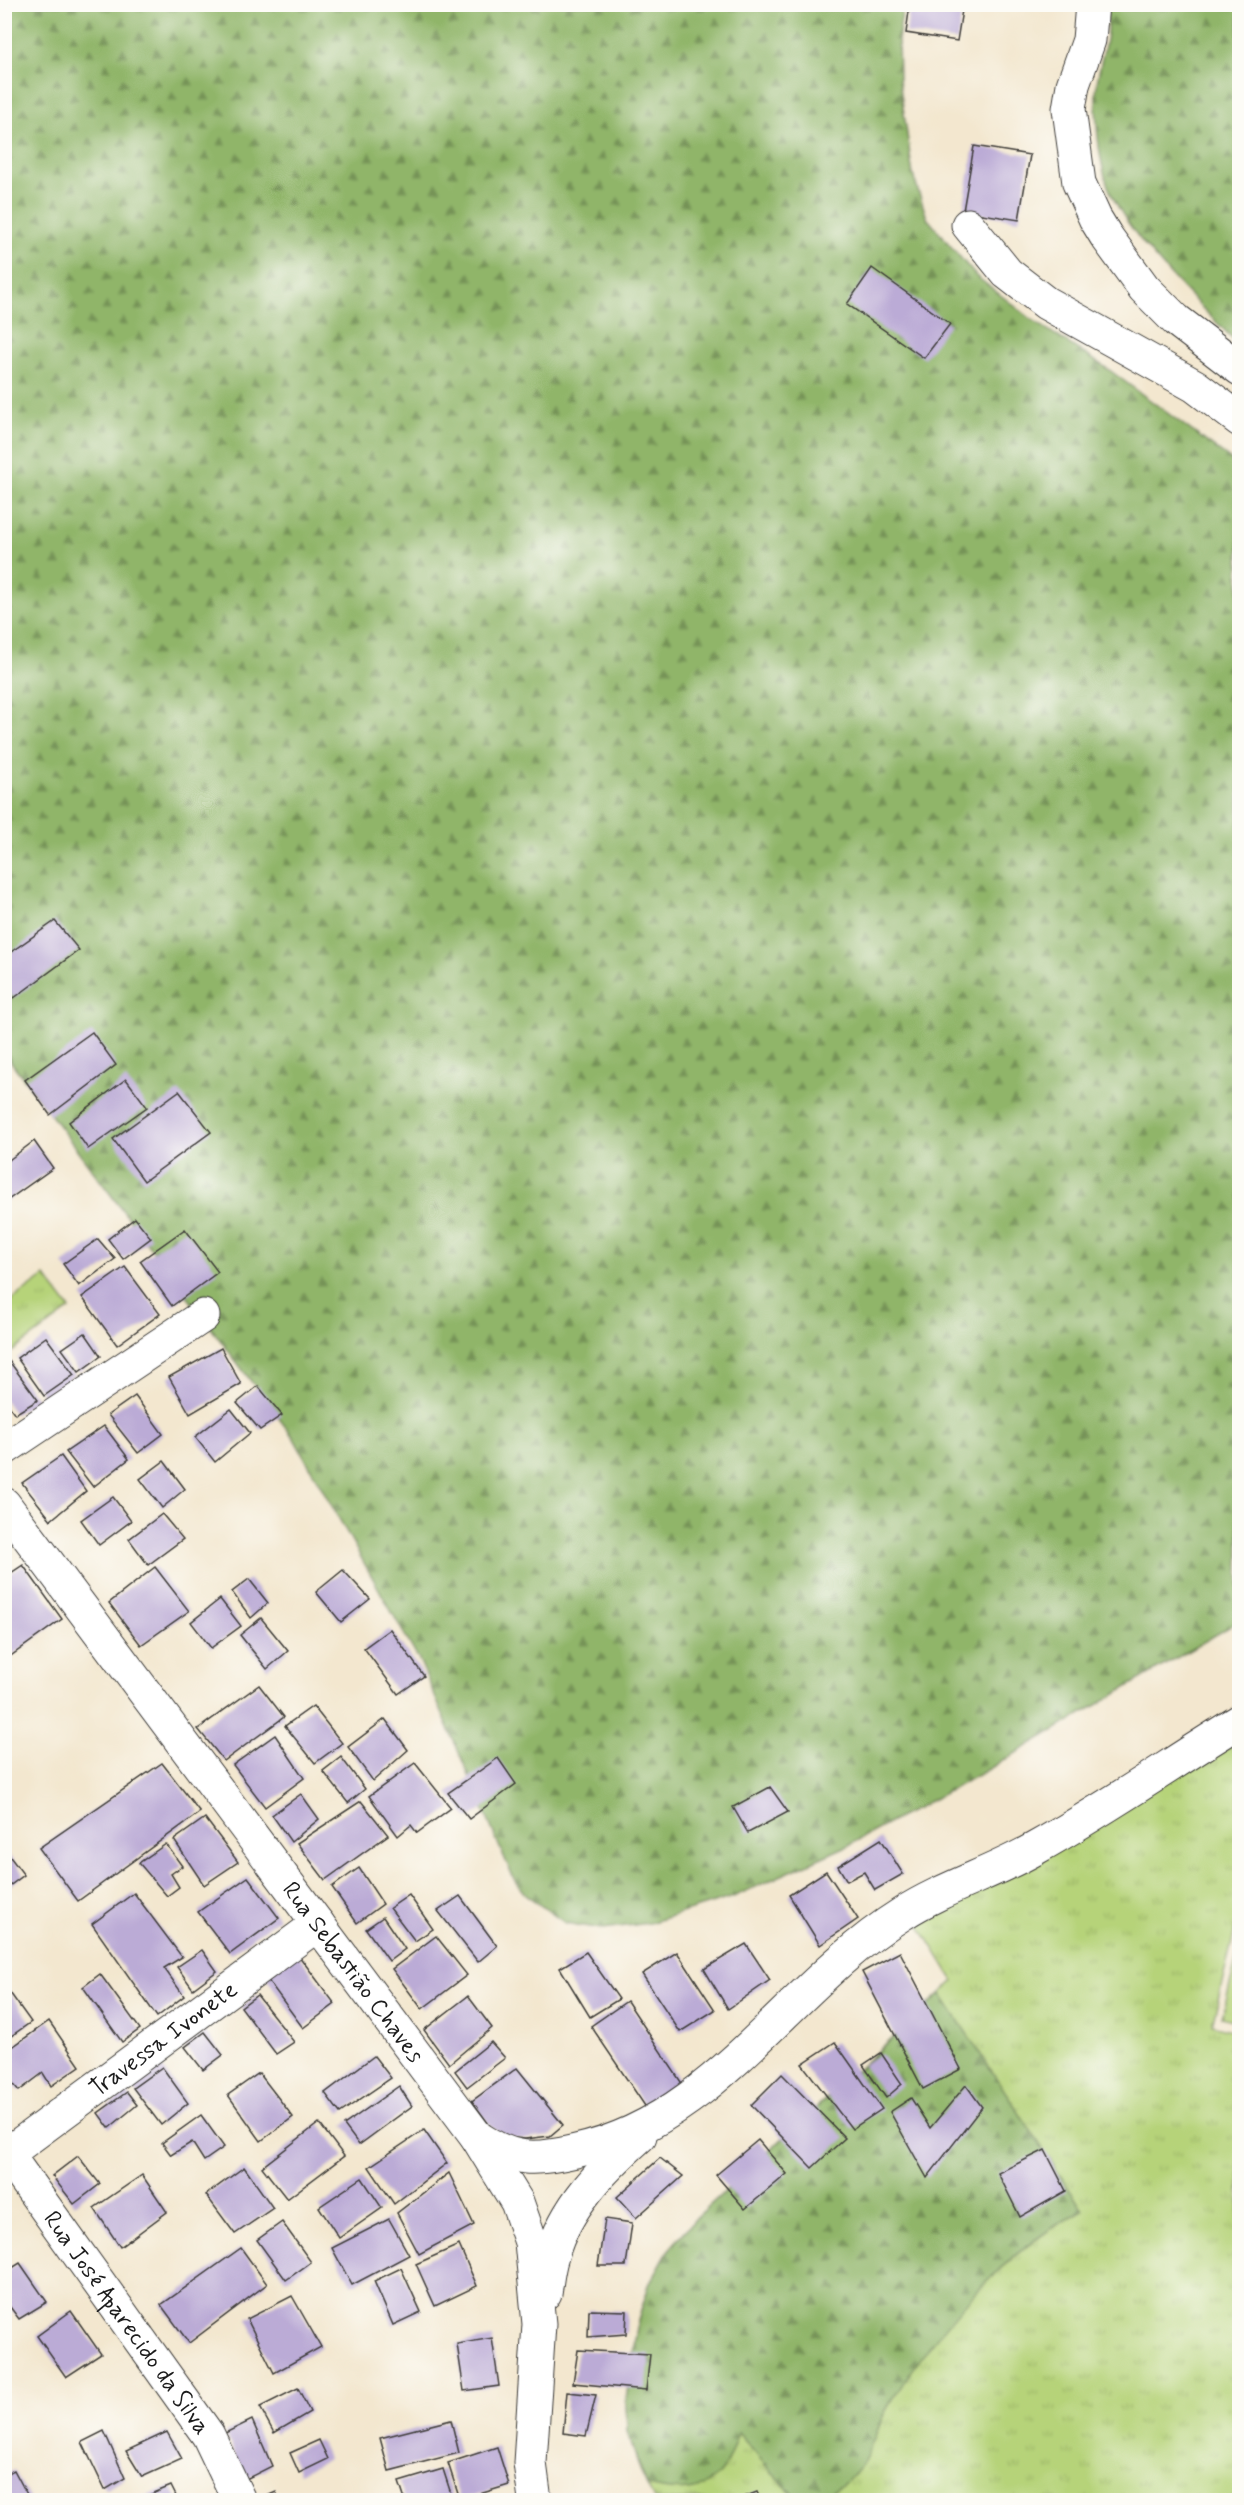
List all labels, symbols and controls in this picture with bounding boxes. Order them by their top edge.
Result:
street label: Rua Sebastião Chaves [275,1876,430,2070]
street label: Travessa Ivonete [84,1975,244,2105]
street label: Rua José Aparecido da Silva [36,2205,217,2441]

